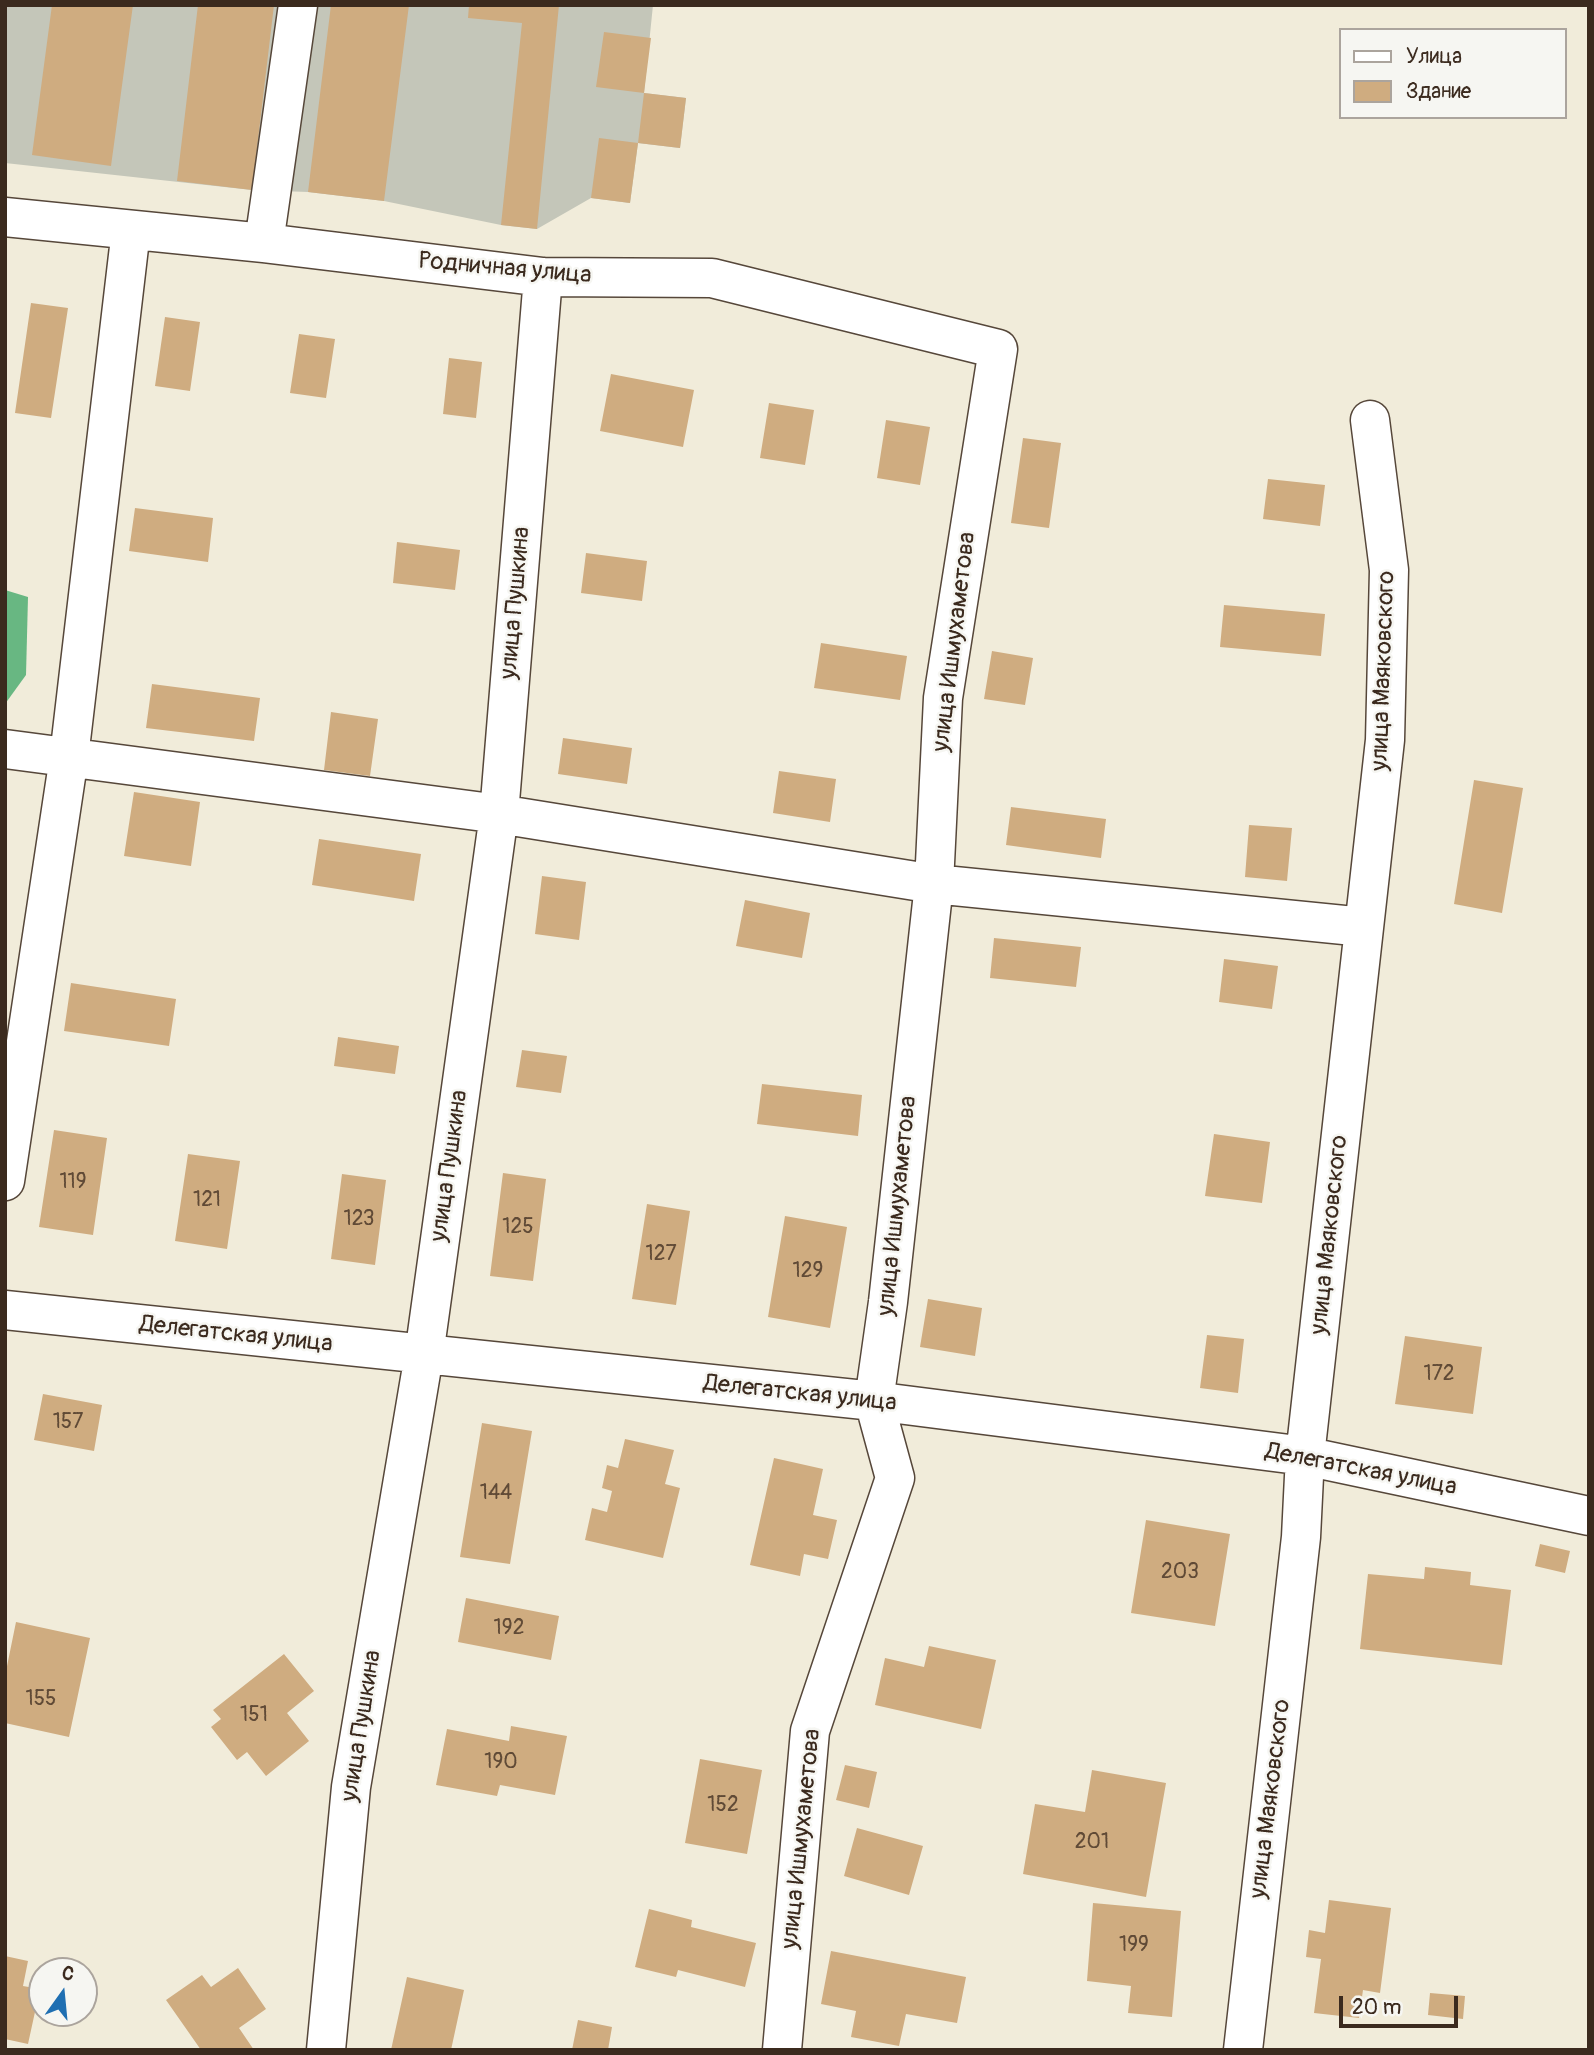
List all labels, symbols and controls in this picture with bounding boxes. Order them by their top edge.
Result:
legend [1338,28,1566,119]
text: Улица [1406,43,1462,70]
text: Здание [1406,78,1471,105]
street label: Родничная улица [417,247,593,291]
street label: улица Пушкина [495,526,537,680]
street label: улица Ишмухаметова [927,531,983,753]
street label: улица Маяковского [1366,570,1402,772]
street label: улица Пушкина [425,1088,475,1244]
street label: улица Ишмухаметова [872,1095,924,1317]
street label: улица Маяковского [1305,1134,1355,1336]
house number: 119 [59,1170,87,1196]
house number: 121 [193,1188,221,1214]
house number: 123 [343,1207,375,1233]
house number: 125 [502,1215,534,1241]
house number: 127 [645,1242,677,1268]
house number: 129 [793,1259,823,1285]
street label: Делегатская улица [138,1311,334,1359]
house number: 172 [1423,1362,1455,1388]
street label: Делегатская улица [702,1370,898,1418]
house number: 157 [53,1410,83,1436]
street label: Делегатская улица [1263,1437,1459,1503]
house number: 144 [480,1481,512,1507]
house number: 203 [1161,1560,1199,1586]
house number: 192 [494,1616,524,1642]
street label: улица Пушкина [336,1648,388,1804]
house number: 155 [26,1687,56,1713]
street label: улица Маяковского [1245,1698,1297,1900]
house number: 151 [240,1703,268,1729]
street label: улица Ишмухаметова [776,1728,828,1950]
house number: 190 [484,1750,518,1776]
house number: 152 [707,1793,739,1819]
house number: 201 [1075,1830,1109,1856]
house number: 199 [1119,1933,1149,1959]
north arrow [28,1957,98,2027]
text: С [59,1961,77,1987]
scale bar [1342,1982,1461,2026]
text: 20 m [1352,1994,1401,2021]

